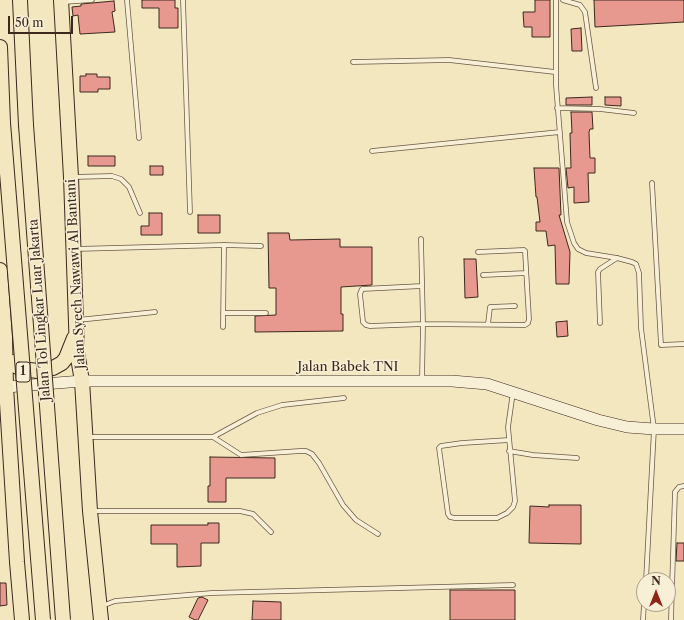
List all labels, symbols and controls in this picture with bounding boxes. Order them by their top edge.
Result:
scale bar [10,8,75,34]
text: 50 m [15,15,44,30]
street label: Jalan Syech Nawawi Al Bantani [63,178,89,370]
street label: Jalan Tol Lingkar Luar Jakarta [26,218,54,402]
street label: Jalan Babek TNI [297,359,399,375]
road number: 1 [16,362,30,382]
north arrow [636,572,676,612]
text: N [651,574,661,588]

